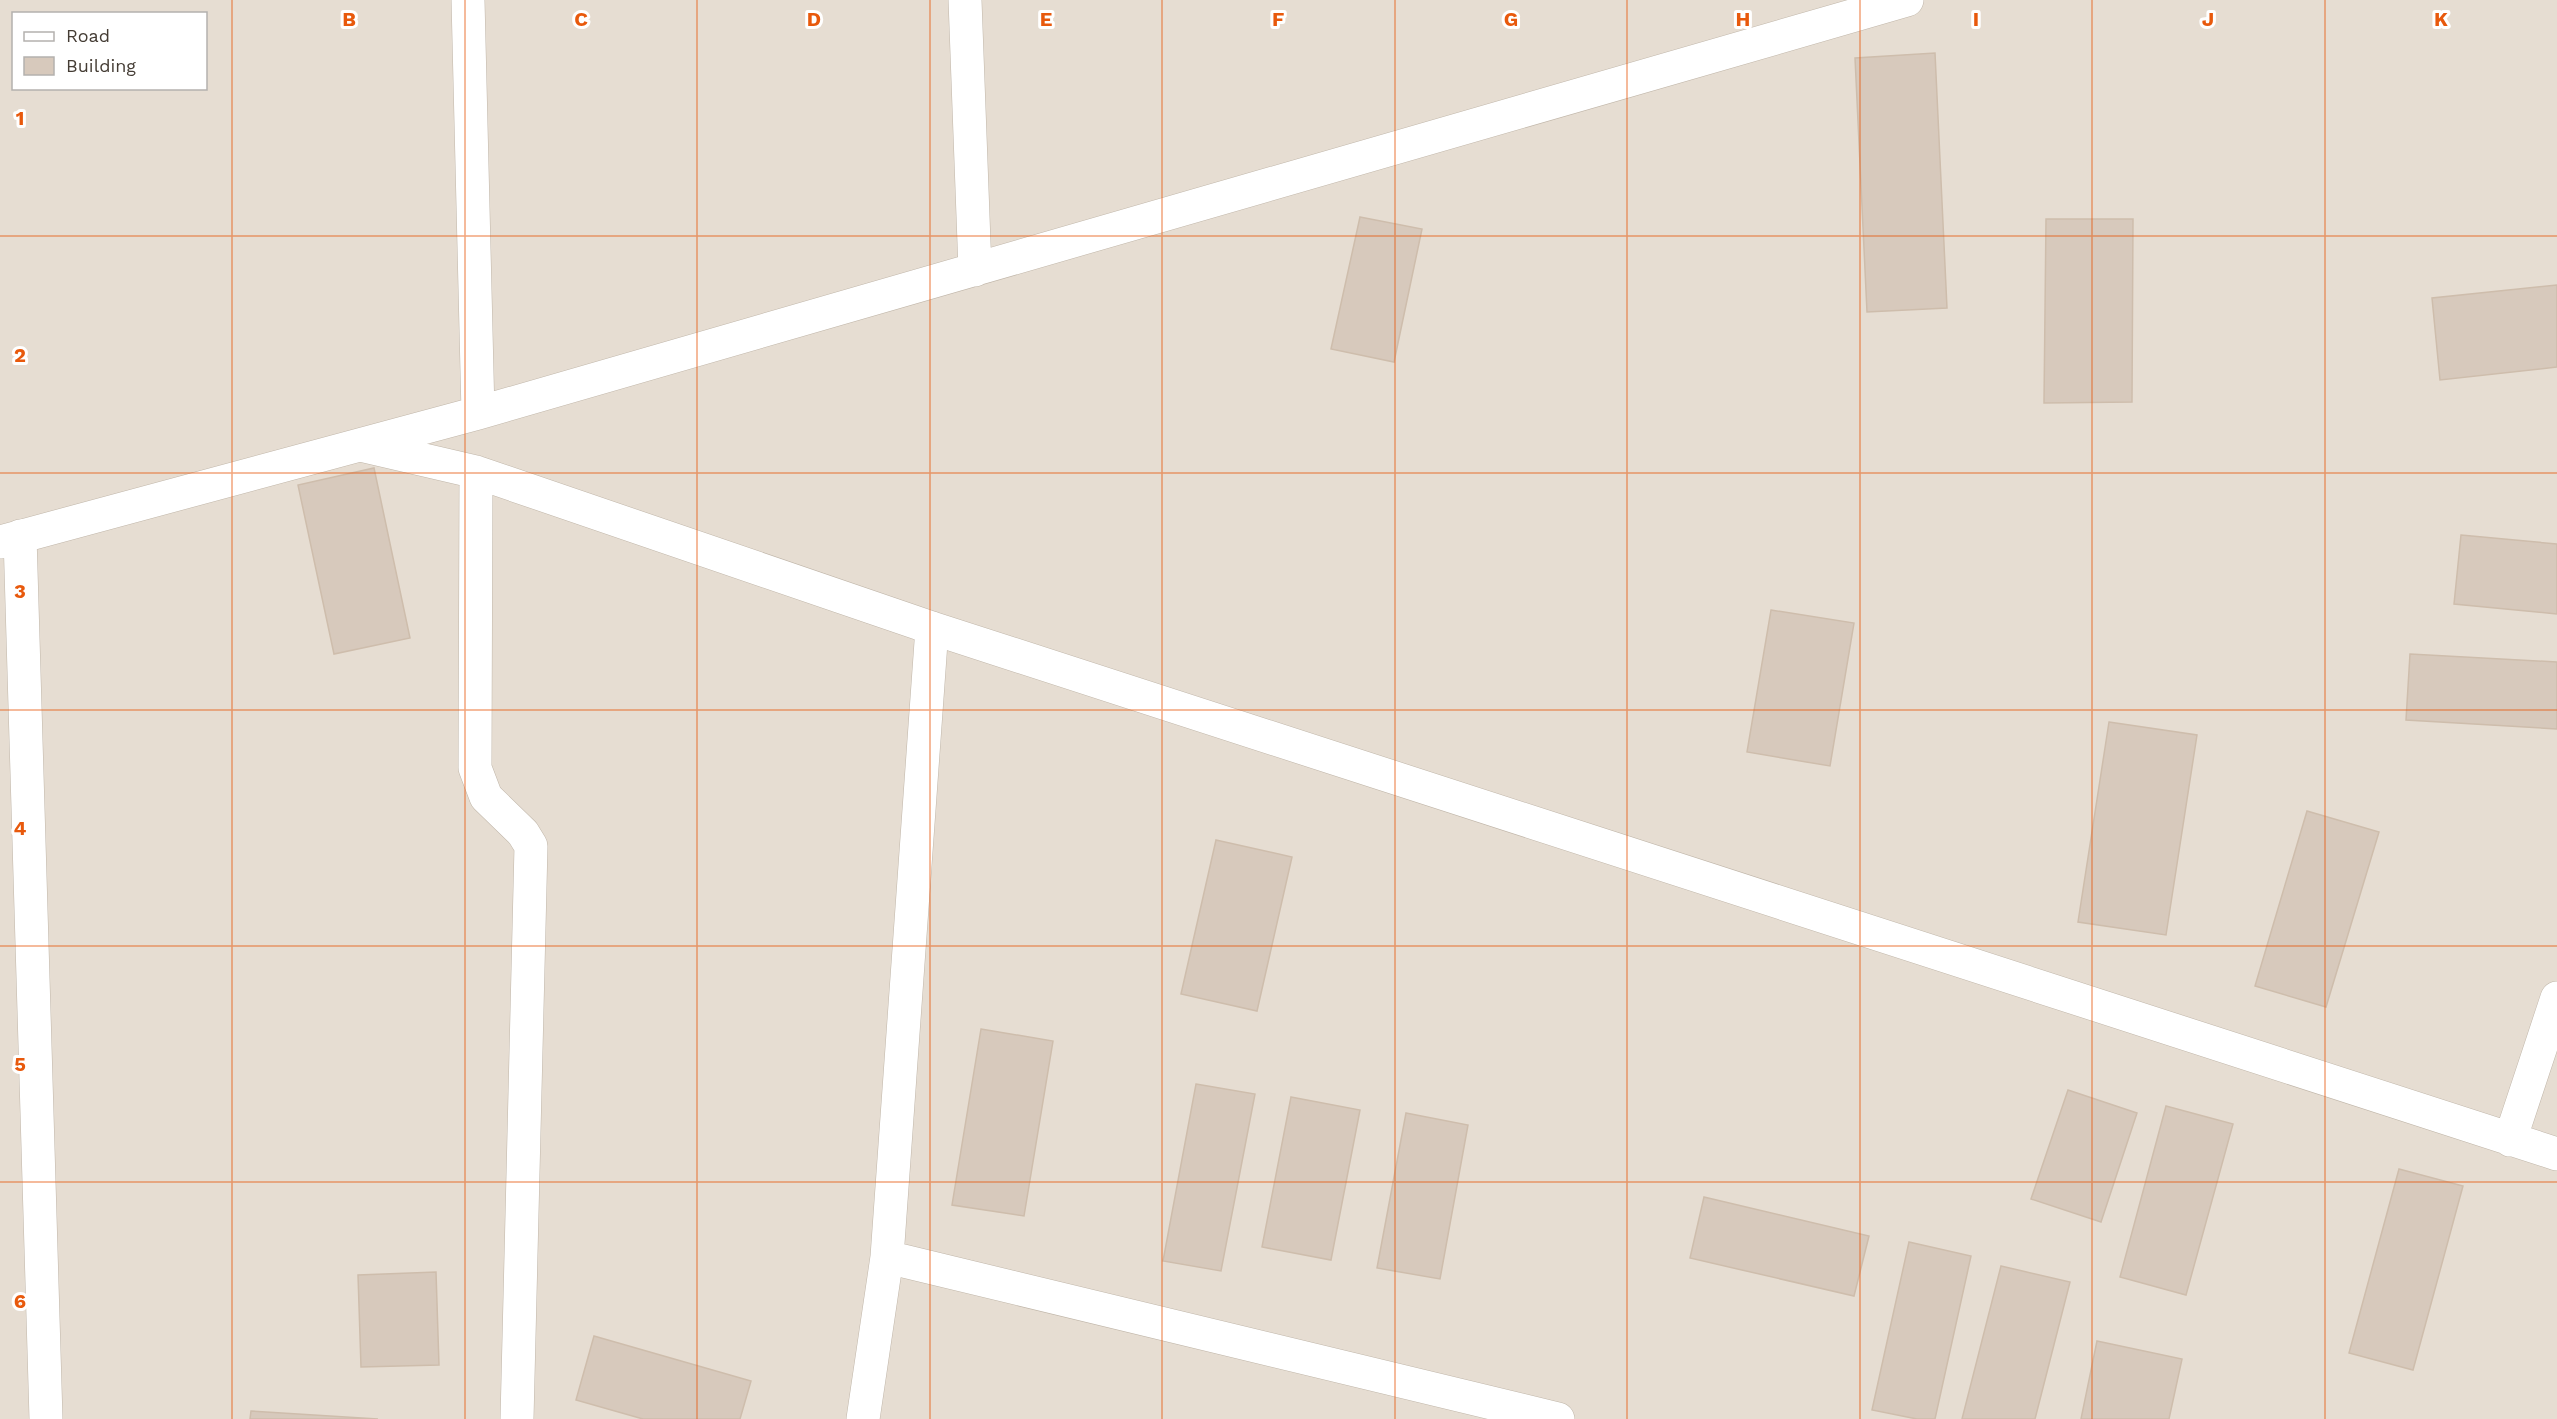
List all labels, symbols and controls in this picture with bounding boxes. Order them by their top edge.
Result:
text: B [342,7,356,31]
text: C [574,7,588,31]
text: D [807,7,821,31]
text: E [1040,7,1052,31]
text: F [1272,7,1284,31]
text: G [1504,7,1518,31]
text: H [1736,7,1750,31]
text: I [1973,7,1979,31]
text: J [2202,7,2214,31]
text: K [2434,7,2448,31]
legend [12,12,207,90]
text: Road [66,25,110,46]
text: Building [66,55,136,76]
text: 1 [16,106,24,130]
text: 2 [14,343,26,367]
text: 3 [14,579,26,603]
text: 4 [14,816,27,840]
text: 5 [14,1052,26,1076]
text: 6 [14,1289,26,1313]

